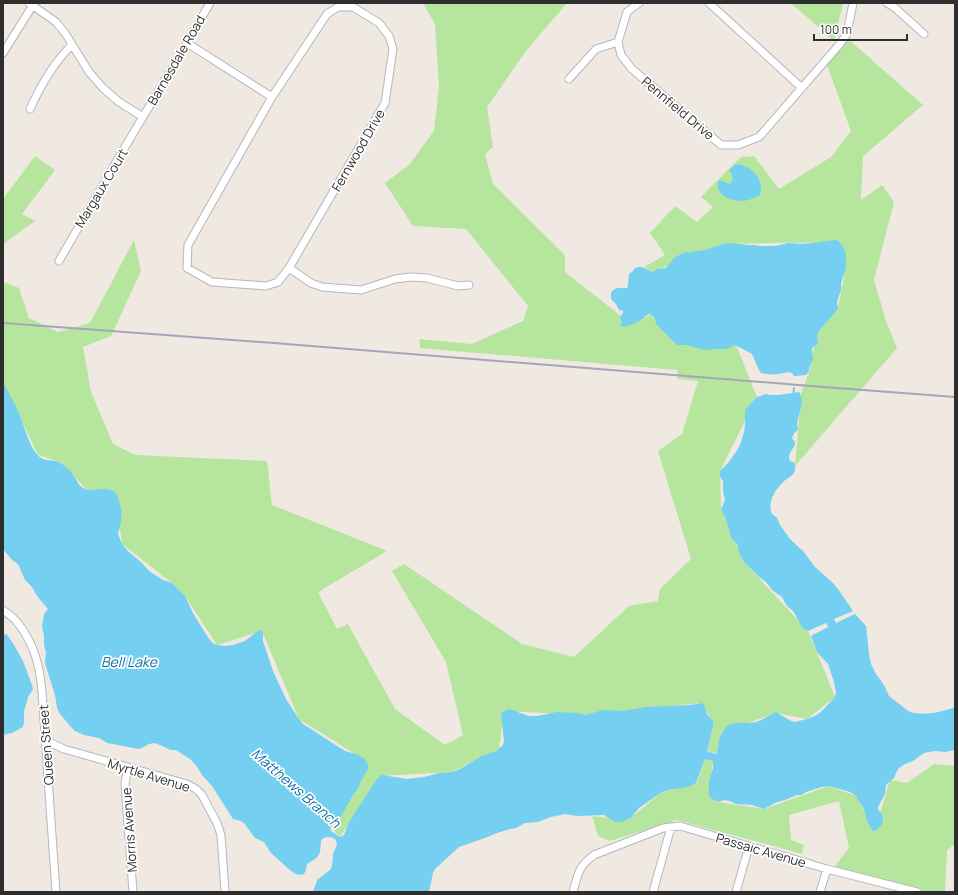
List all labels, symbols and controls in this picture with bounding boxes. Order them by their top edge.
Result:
street label: Barnesdale Road [143,12,209,108]
scale bar [814,16,907,42]
text: 100 m [820,21,852,38]
street label: Pennfield Drive [638,72,718,144]
street label: Fernwood Drive [327,105,389,194]
street label: Margaux Court [70,145,132,231]
water label: Bell Lake [101,652,158,671]
street label: Queen Street [34,704,58,786]
water label: Matthews Branch [248,744,345,832]
street label: Myrtle Avenue [106,754,193,796]
street label: Morris Avenue [117,787,141,873]
street label: Passaic Avenue [714,829,809,872]

